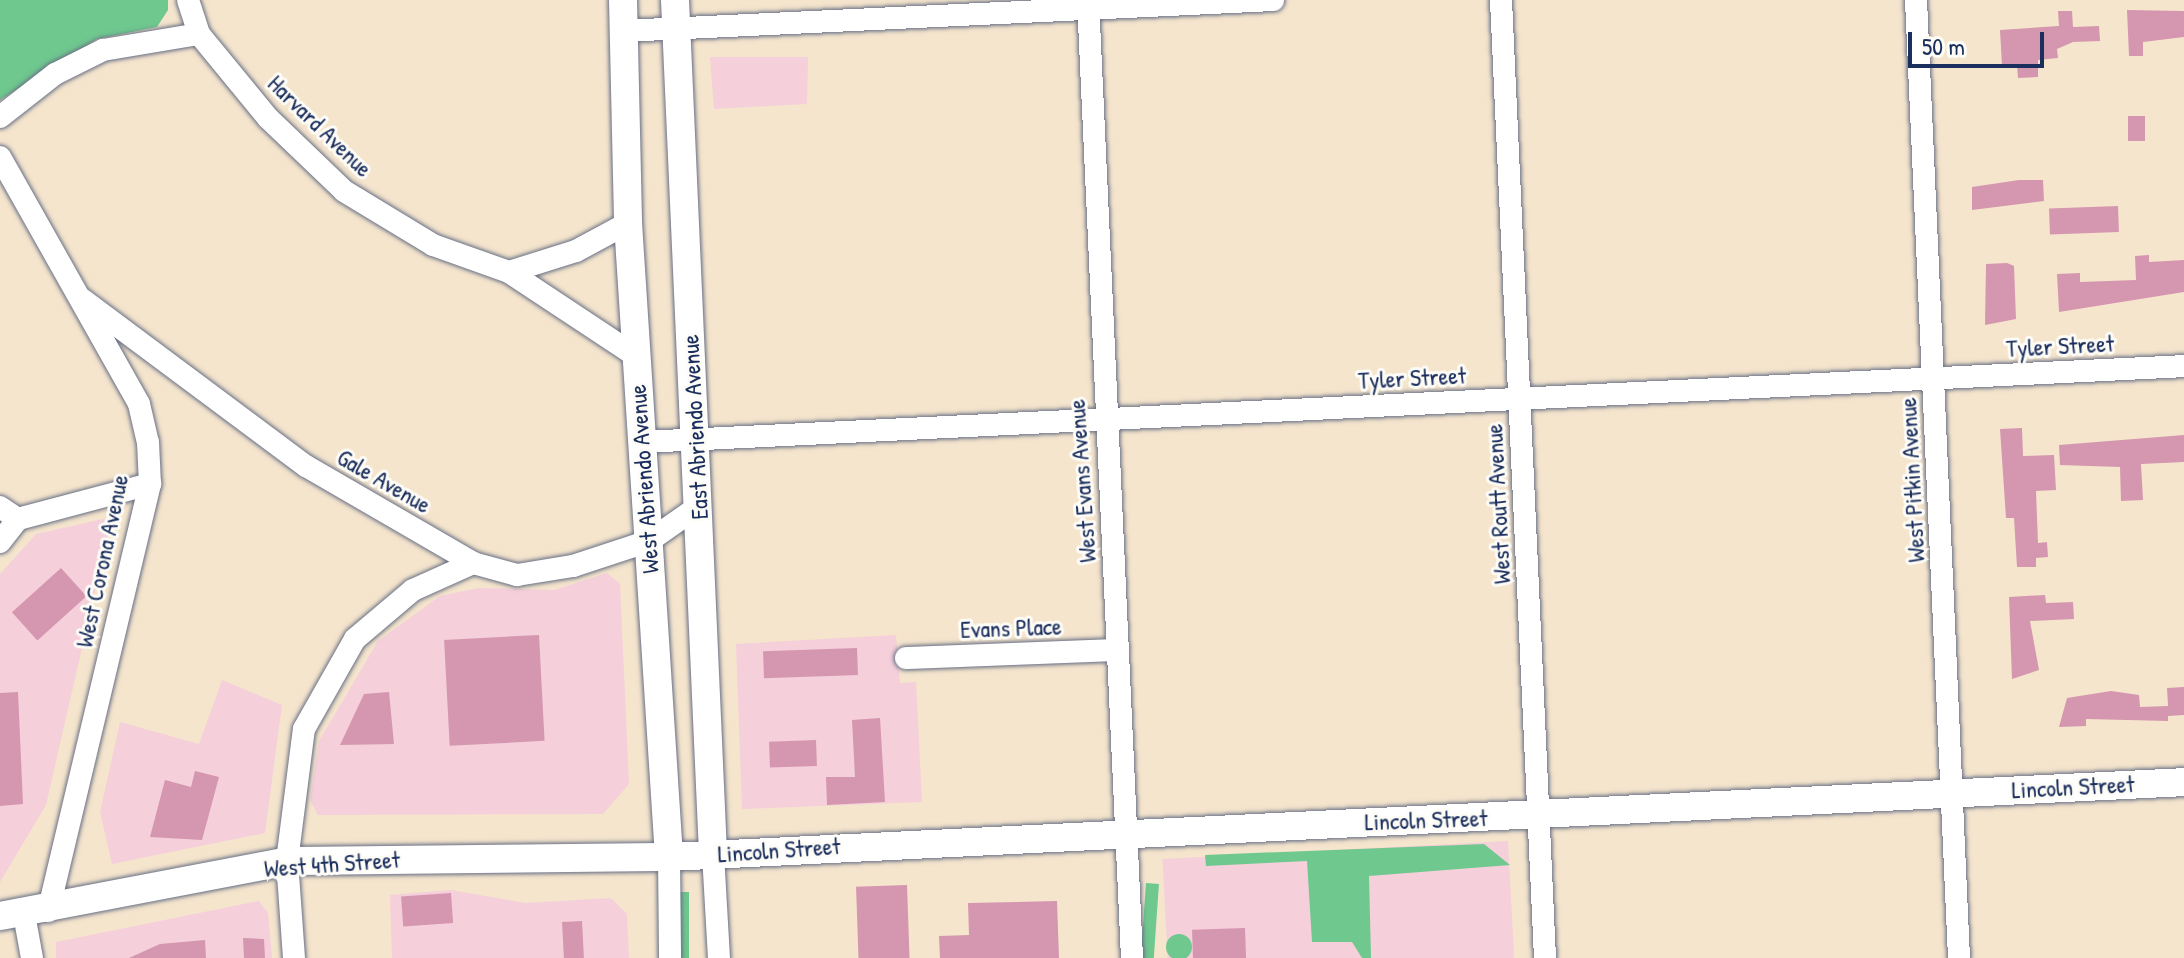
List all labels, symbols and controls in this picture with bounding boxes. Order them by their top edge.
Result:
scale bar [1912,16,2048,66]
text: 50 m [1922,30,1965,62]
street label: Harvard Avenue [262,69,378,183]
street label: Tyler Street [2005,329,2115,363]
street label: East Abriendo Avenue [676,334,714,520]
street label: Tyler Street [1357,361,1467,395]
street label: West Abriendo Avenue [623,384,665,574]
street label: West Pitkin Avenue [1893,397,1931,563]
street label: West Evans Avenue [1062,398,1102,564]
street label: West Routt Avenue [1479,423,1517,585]
street label: Gale Avenue [332,443,436,519]
street label: West Corona Avenue [70,472,134,650]
street label: Evans Place [960,612,1062,644]
street label: Lincoln Street [2011,769,2135,805]
street label: Lincoln Street [1364,803,1488,837]
street label: Lincoln Street [717,831,841,869]
street label: West 4th Street [263,845,401,883]

